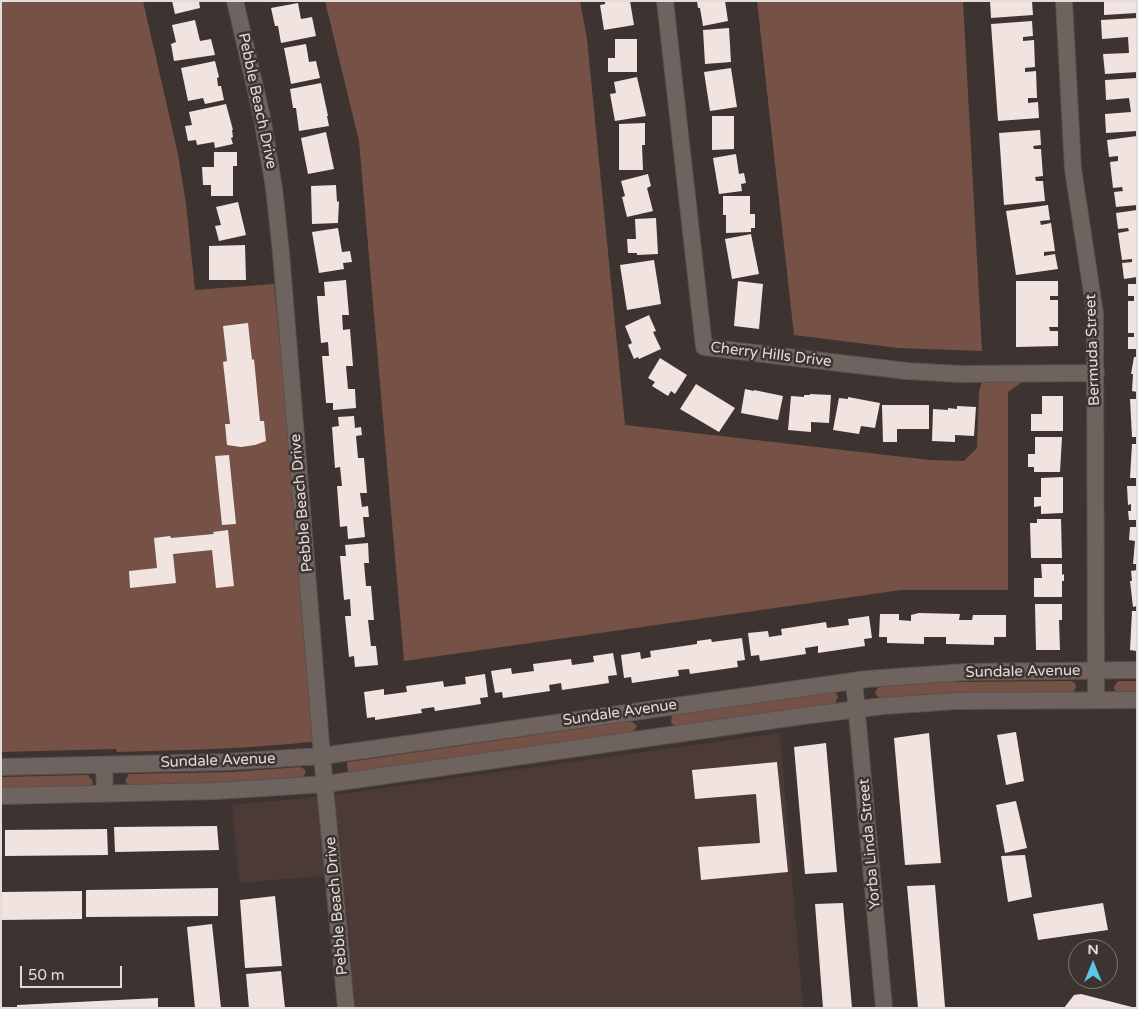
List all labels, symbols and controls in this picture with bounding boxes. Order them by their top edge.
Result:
street label: Pebble Beach Drive [234,31,280,171]
street label: Bermuda Street [1082,294,1104,406]
street label: Cherry Hills Drive [709,339,833,371]
street label: Pebble Beach Drive [287,433,317,573]
street label: Sundale Avenue [965,662,1081,682]
street label: Sundale Avenue [562,696,678,730]
street label: Sundale Avenue [160,750,276,772]
street label: Yorba Linda Street [855,778,885,910]
street label: Pebble Beach Drive [322,836,352,976]
north arrow [1068,939,1118,989]
text: N [1087,941,1099,958]
scale bar [22,956,125,988]
text: 50 m [28,966,65,984]

